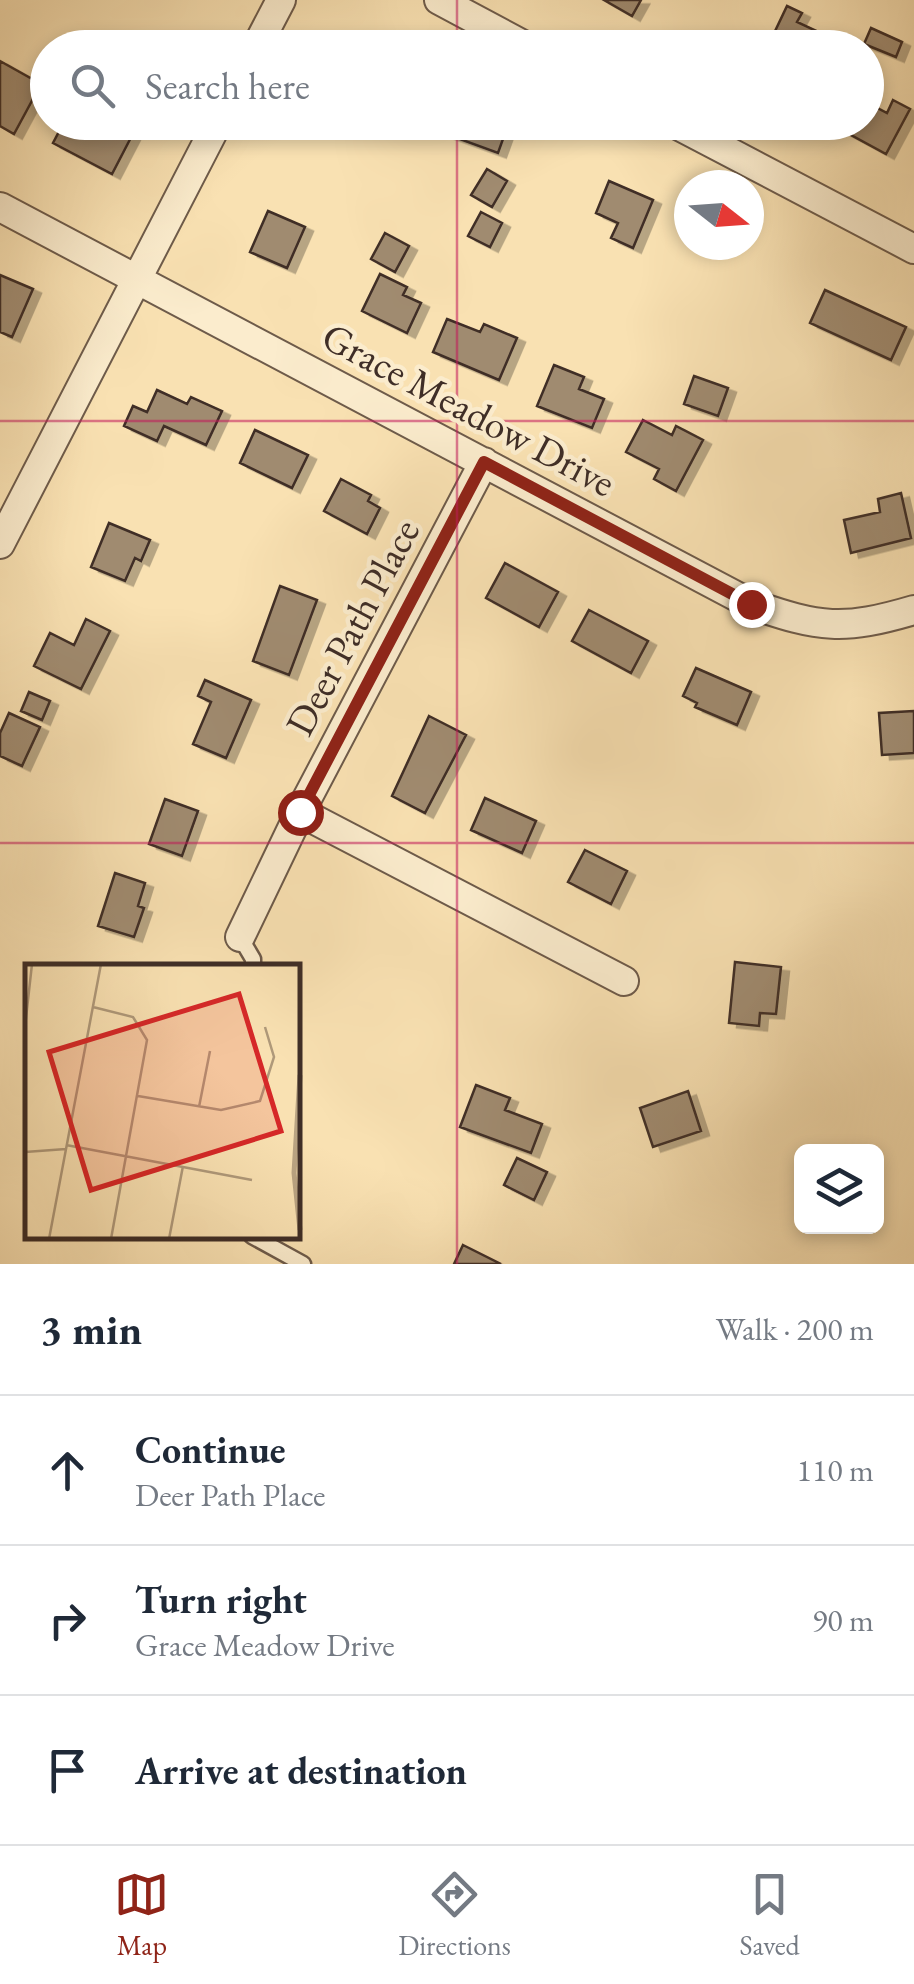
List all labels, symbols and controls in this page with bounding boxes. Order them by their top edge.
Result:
search box [30,30,884,140]
icon: search [65,58,120,113]
text: Search here [145,61,310,110]
north arrow [674,170,764,260]
street label: Grace Meadow Drive [313,310,625,508]
street label: Deer Path Place [273,510,431,744]
route end [729,582,775,628]
route start [278,790,324,836]
inset map [25,964,300,1239]
map controls [794,1144,884,1234]
button: layers [794,1144,884,1234]
text: 3 min [40,1302,142,1357]
text: Walk · 200 m [716,1308,874,1350]
text: Continue [135,1425,286,1474]
icon: ahead [40,1443,95,1498]
text: 110 m [797,1449,874,1491]
text: Deer Path Place [135,1474,326,1516]
text: Turn right [135,1575,307,1624]
icon: right [40,1593,95,1648]
text: 90 m [812,1599,874,1641]
text: Grace Meadow Drive [135,1624,395,1666]
icon: arrive [40,1743,95,1798]
text: Arrive at destination [135,1746,467,1795]
tab: Map [114,1867,169,1963]
tab: Directions [398,1867,511,1963]
tab: Saved [740,1867,800,1963]

